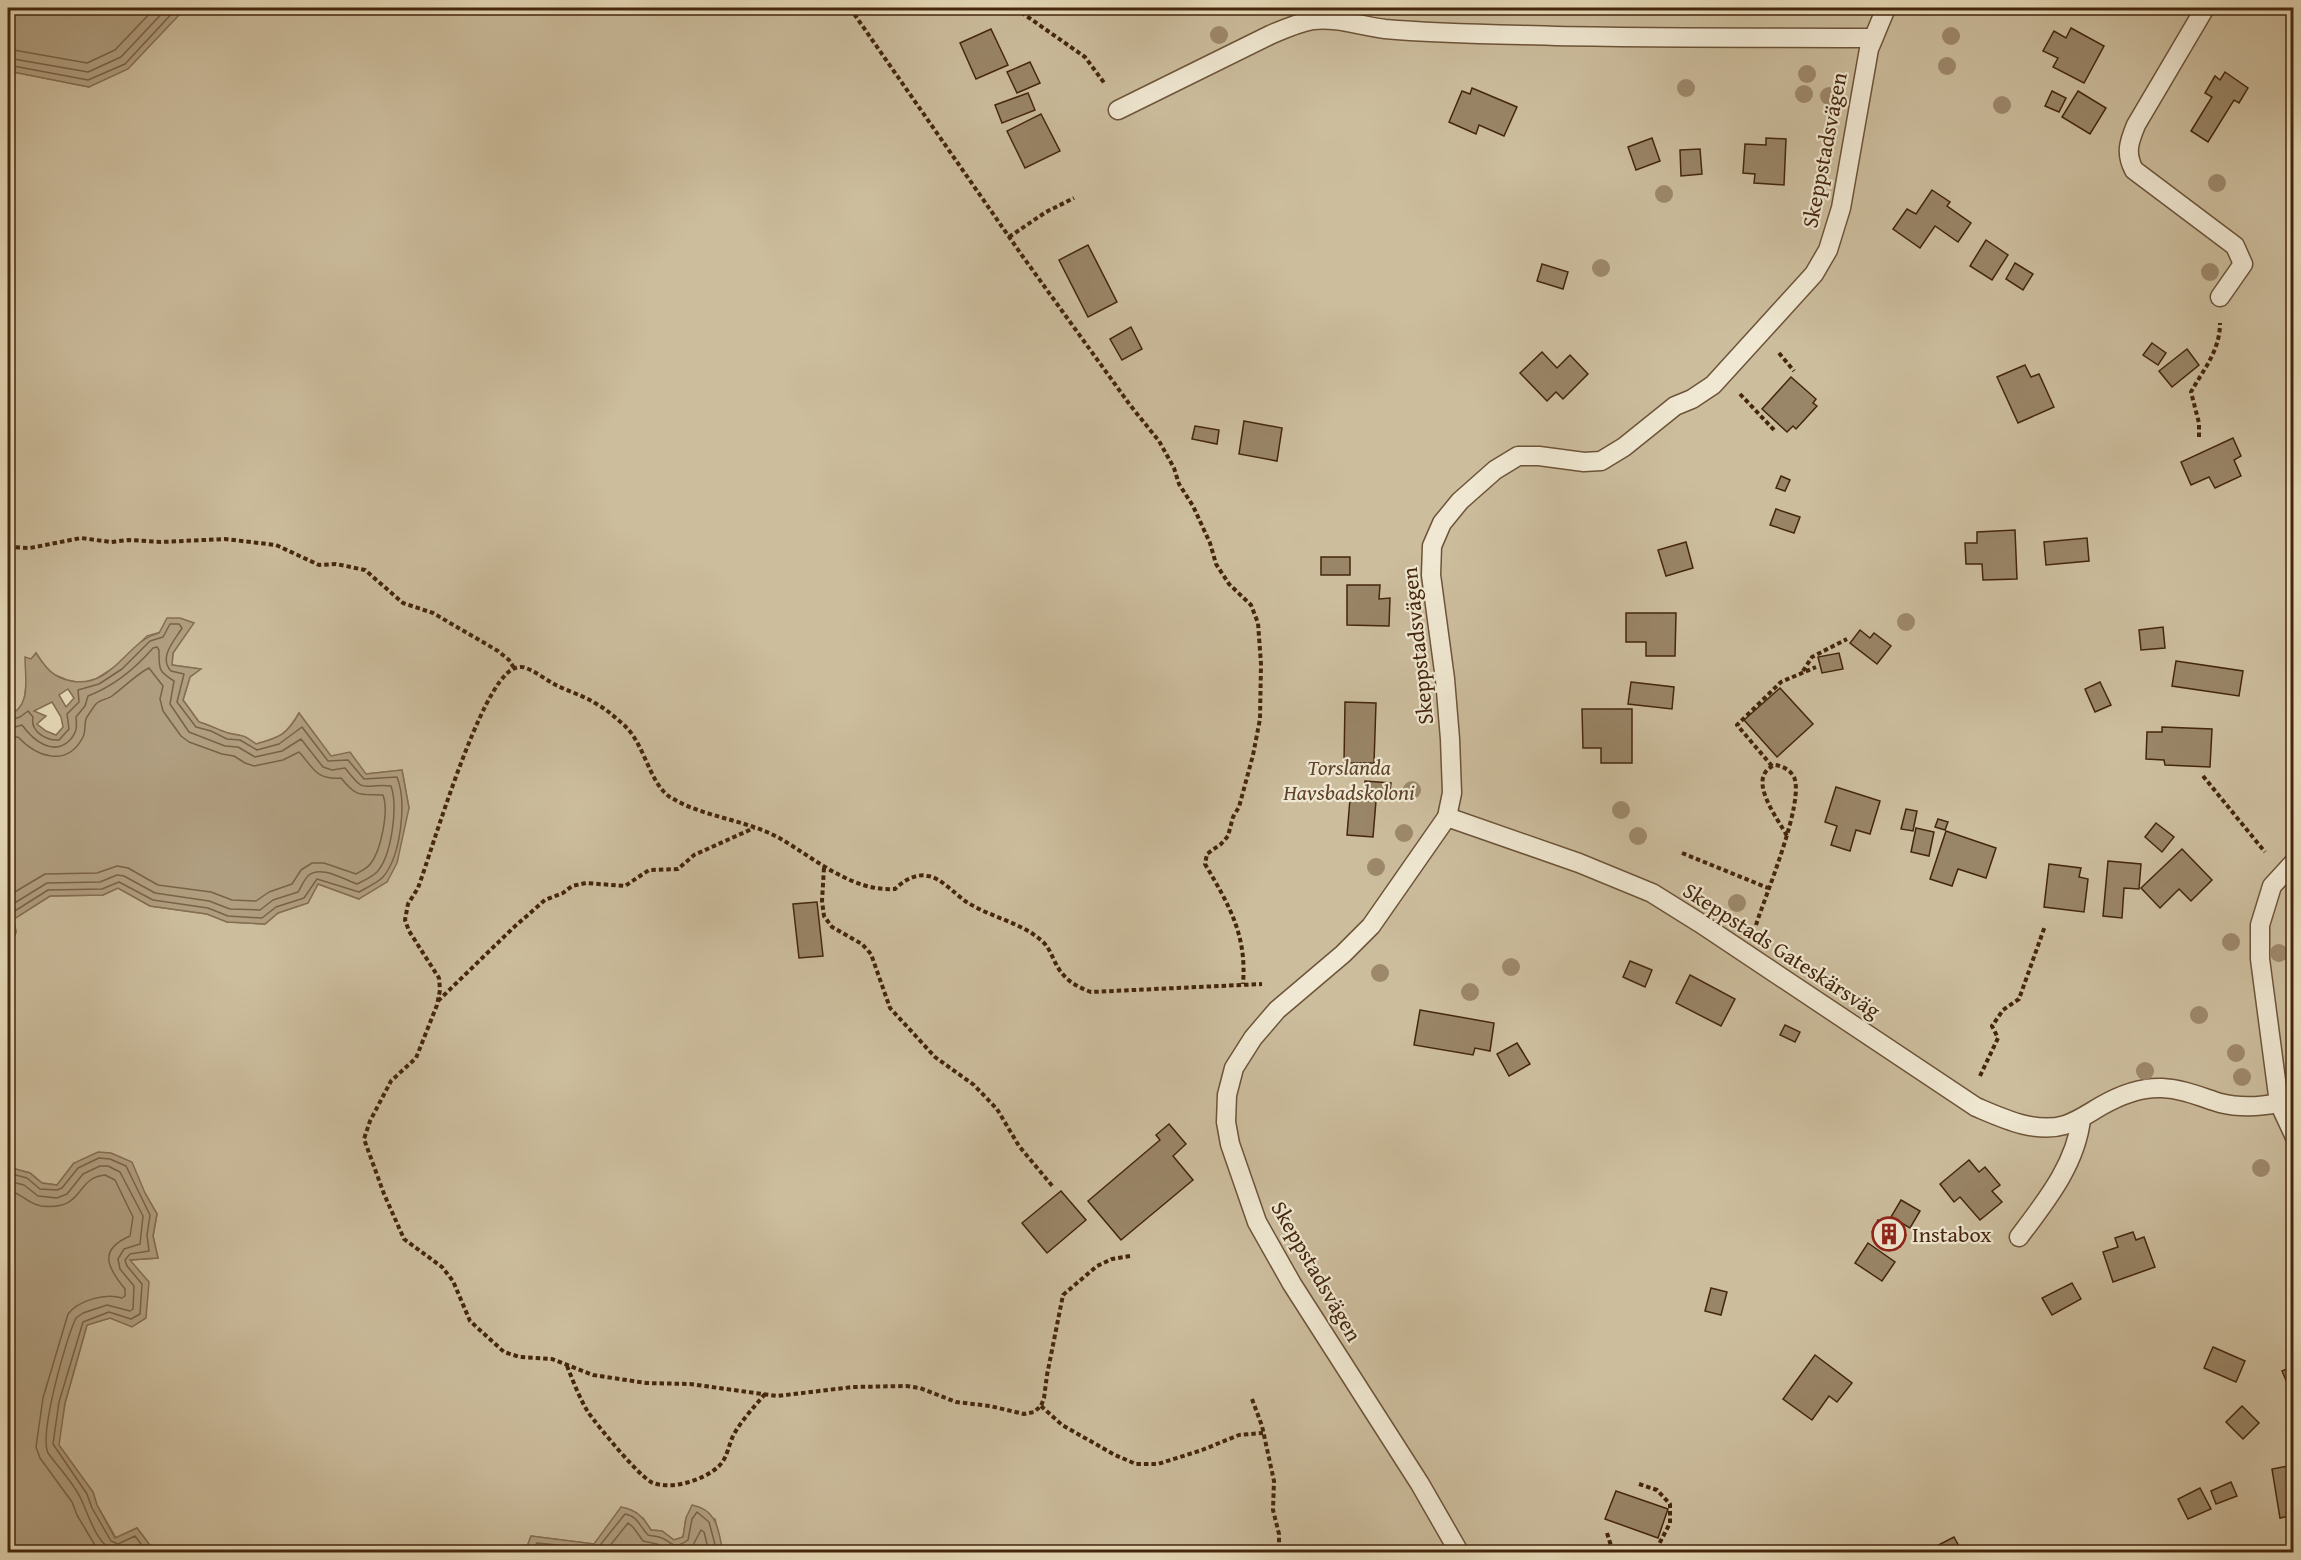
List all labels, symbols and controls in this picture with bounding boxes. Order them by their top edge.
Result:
street label: Skeppstadsvägen [1793,69,1855,231]
street label: Skeppstadsvägen [1393,565,1441,726]
park label: Torslanda Havsbadskoloni [1282,751,1415,808]
street label: Skeppstads Gateskärsväg [1677,874,1887,1026]
street label: Skeppstadsvägen [1264,1195,1371,1348]
building icon: Instabox [1871,1216,1907,1252]
place label: Instabox [1912,1218,1992,1250]

